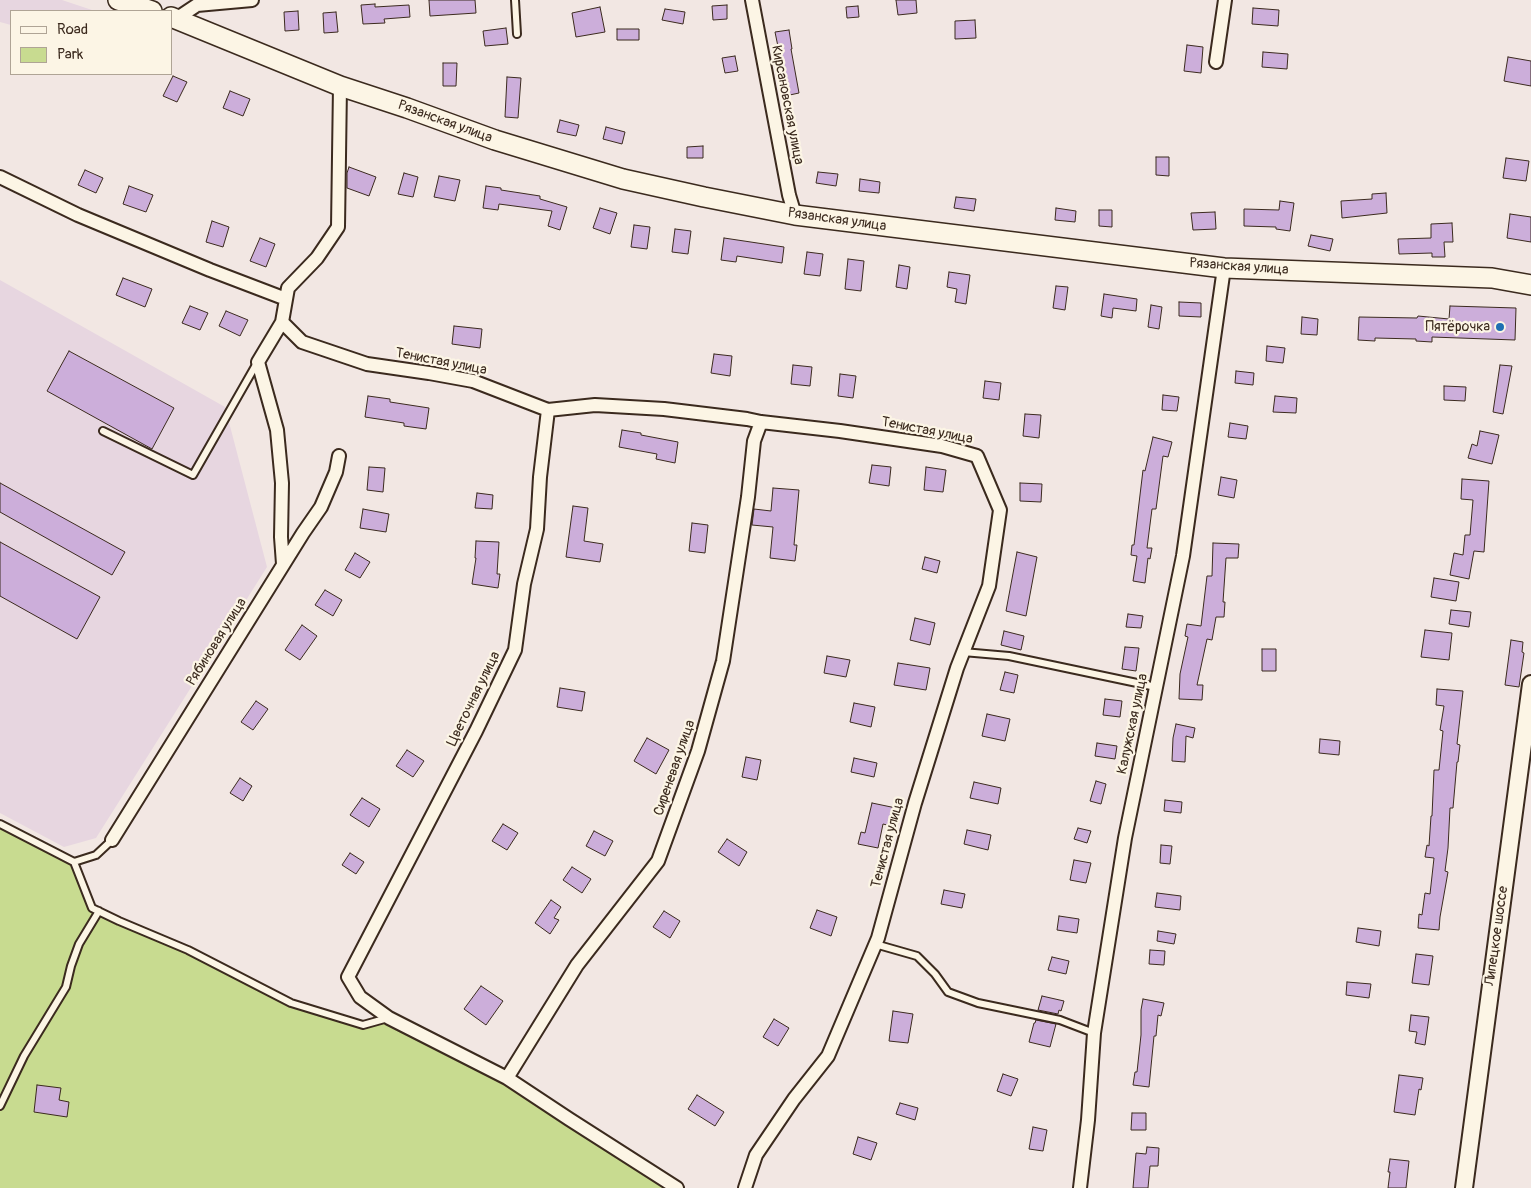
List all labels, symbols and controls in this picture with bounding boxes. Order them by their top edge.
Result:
legend [10,10,172,75]
text: Road [57,20,88,39]
street label: Кирсановская улица [767,44,807,166]
text: Park [57,45,83,64]
street label: Рязанская улица [396,97,494,147]
street label: Рязанская улица [787,205,887,235]
street label: Рязанская улица [1189,255,1289,279]
place label: Пятёрочка [1426,319,1490,335]
marker: Пятёрочка [1494,321,1506,333]
street label: Тенистая улица [394,345,488,379]
street label: Тенистая улица [880,414,974,448]
street label: Рябиновая улица [183,595,251,689]
street label: Цветочная улица [444,649,504,749]
street label: Калужская улица [1114,672,1152,776]
street label: Сиреневая улица [651,718,699,818]
street label: Тенистая улица [868,796,908,890]
street label: Липецкое шоссе [1482,885,1512,987]

